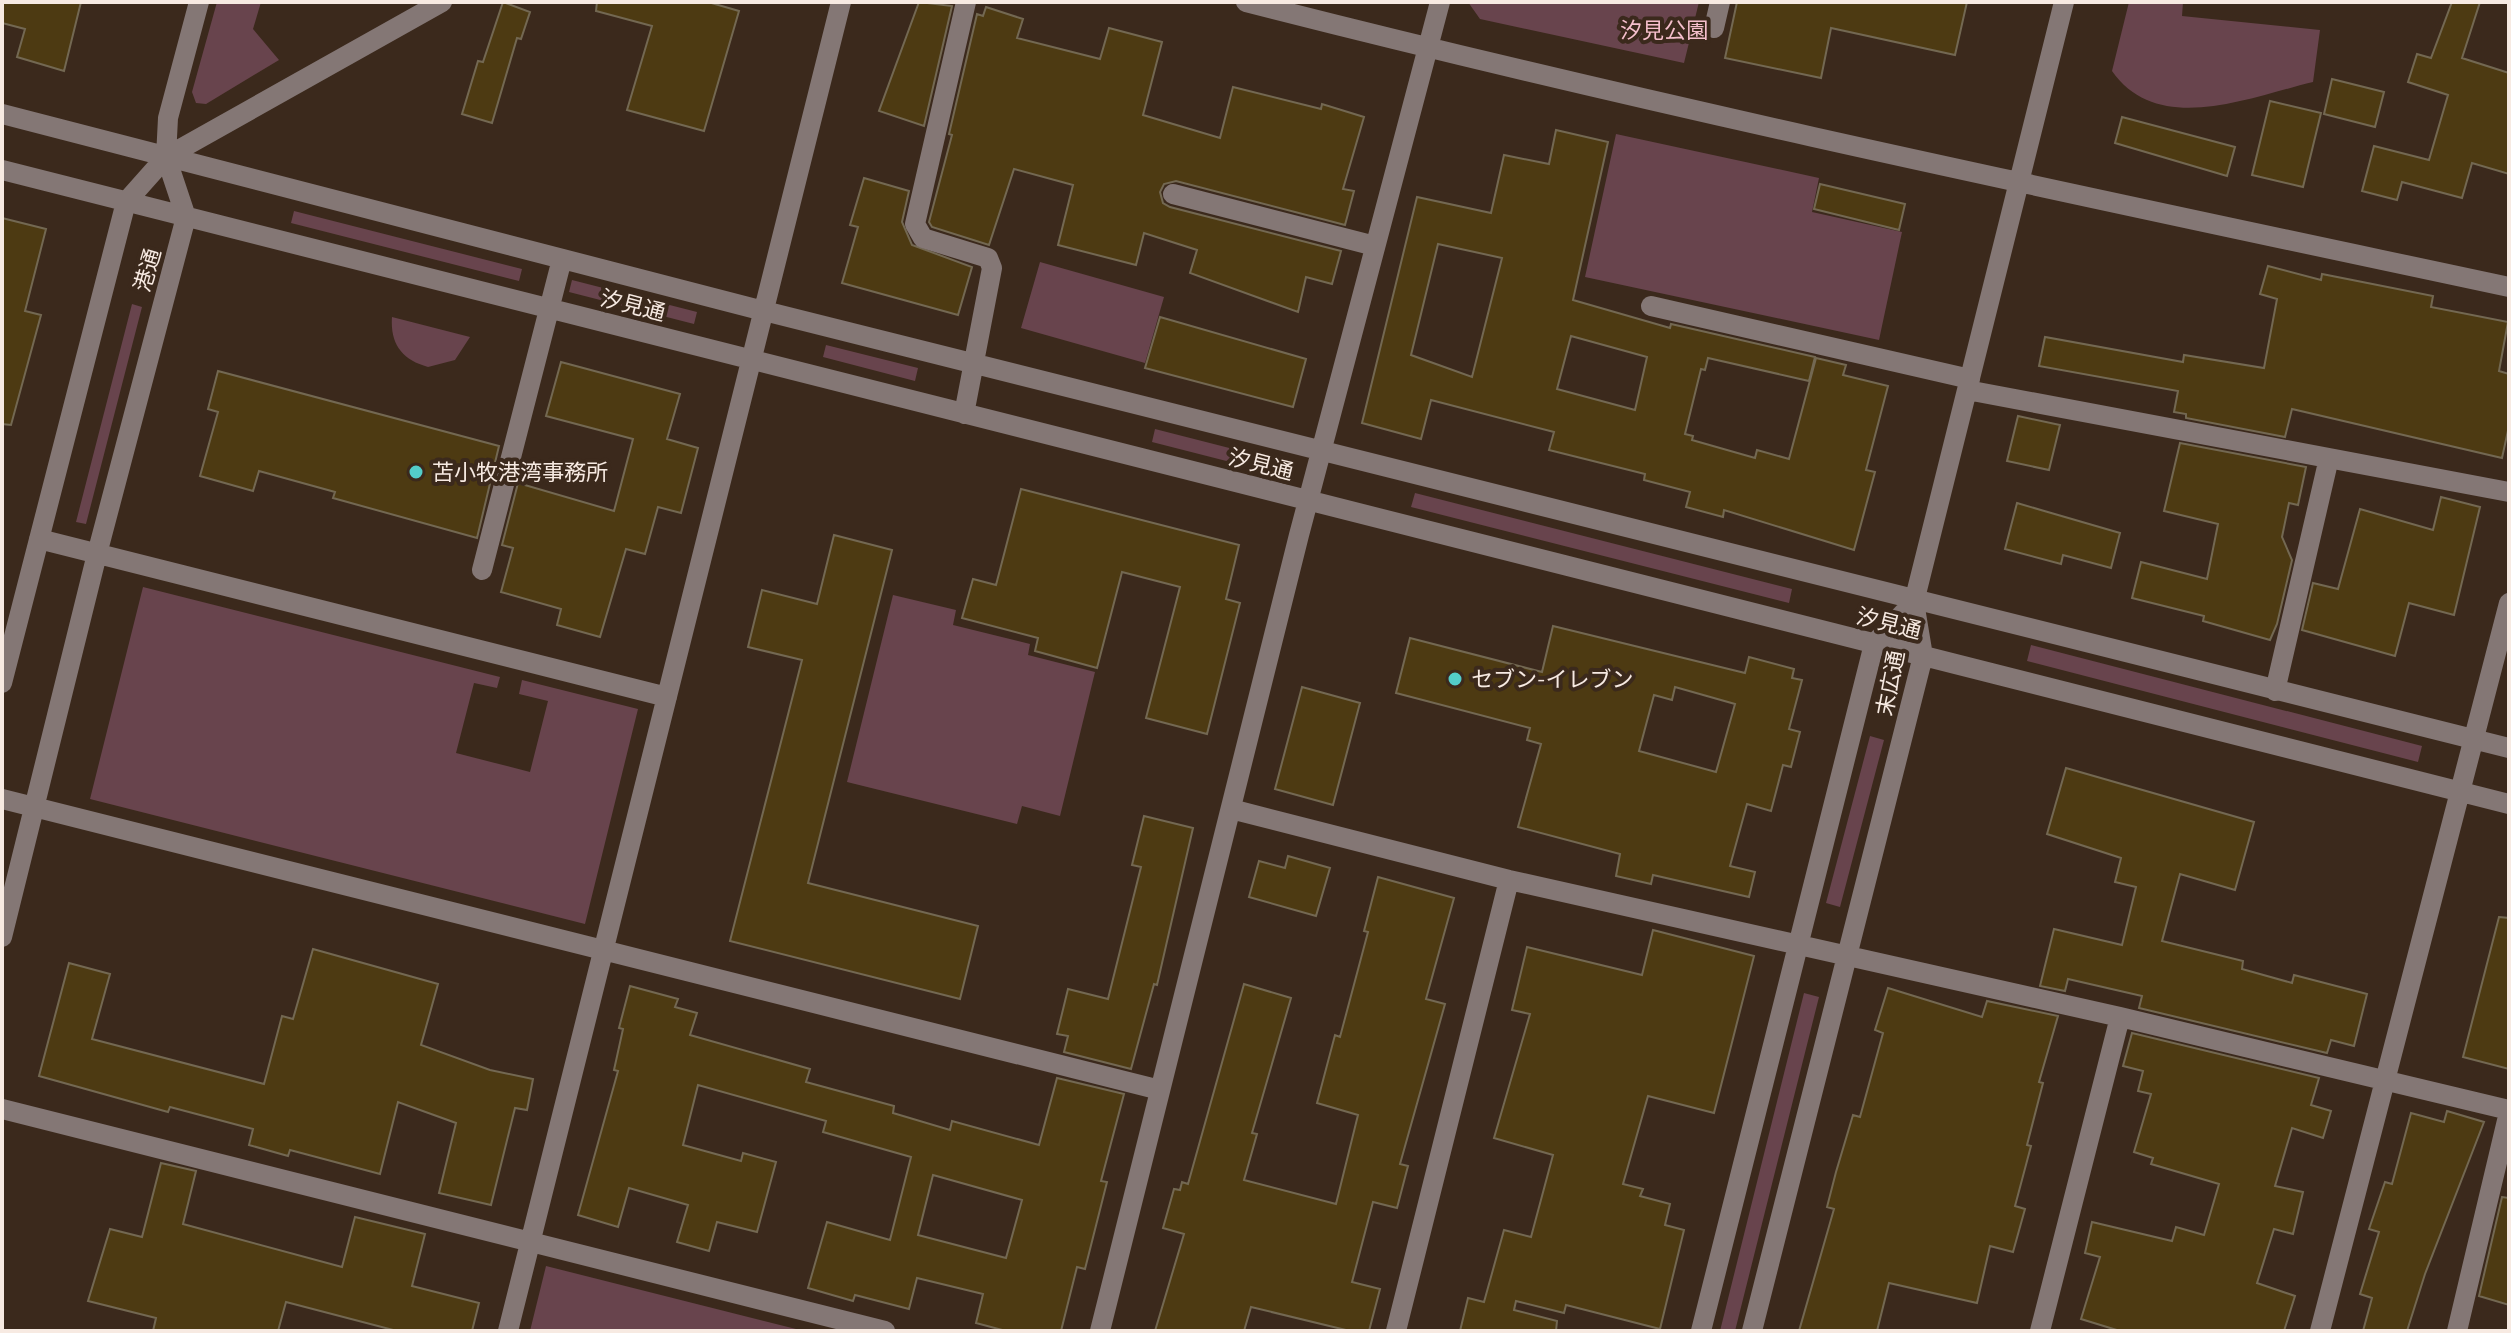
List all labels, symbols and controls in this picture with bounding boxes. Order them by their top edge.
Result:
park label: 汐見公園 [1620,17,1708,44]
street label: 港通 [128,245,167,295]
street label: 汐見通 [598,284,668,327]
street label: 汐見通 [1226,443,1296,486]
place label: 苫小牧港湾事務所 [432,459,608,486]
marker: 苫小牧港湾事務所 [407,463,425,481]
street label: 汐見通 [1854,602,1924,645]
street label: 末広通 [1871,648,1910,718]
place label: セブン-イレブン [1471,666,1633,693]
marker: セブン-イレブン [1446,670,1464,688]

